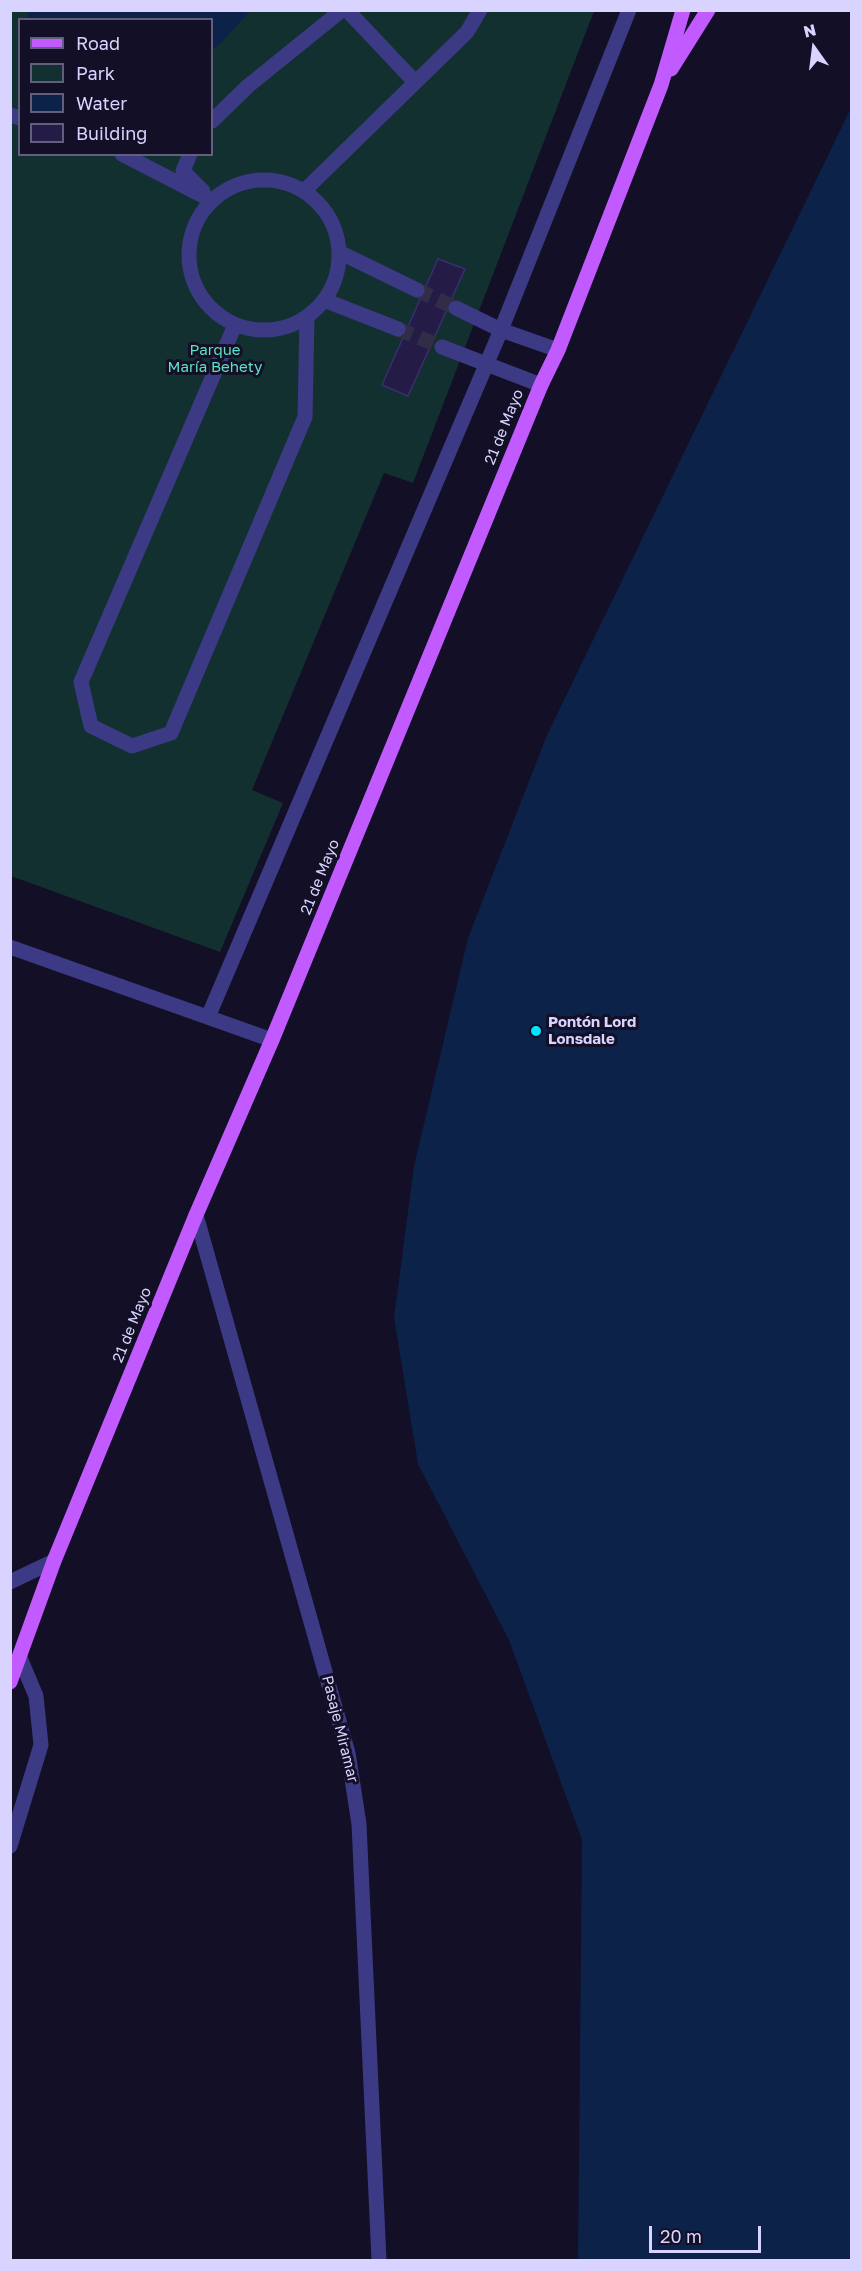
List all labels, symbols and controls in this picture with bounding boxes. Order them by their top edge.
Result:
legend [18,18,213,156]
north arrow [784,18,844,78]
text: N [801,19,818,42]
text: Road [76,32,120,54]
text: Park [76,62,115,84]
text: Water [76,92,127,114]
text: Building [76,122,147,144]
park label: Parque María Behety [168,341,262,376]
street label: 21 de Mayo [481,387,527,467]
street label: 21 de Mayo [297,837,343,917]
place label: Pontón Lord Lonsdale [548,1013,636,1048]
marker: Pontón Lord Lonsdale [529,1024,543,1038]
street label: 21 de Mayo [109,1285,155,1365]
street label: Pasaje Miramar [318,1674,362,1784]
scale bar [652,2214,764,2252]
text: 20 m [660,2225,702,2247]

